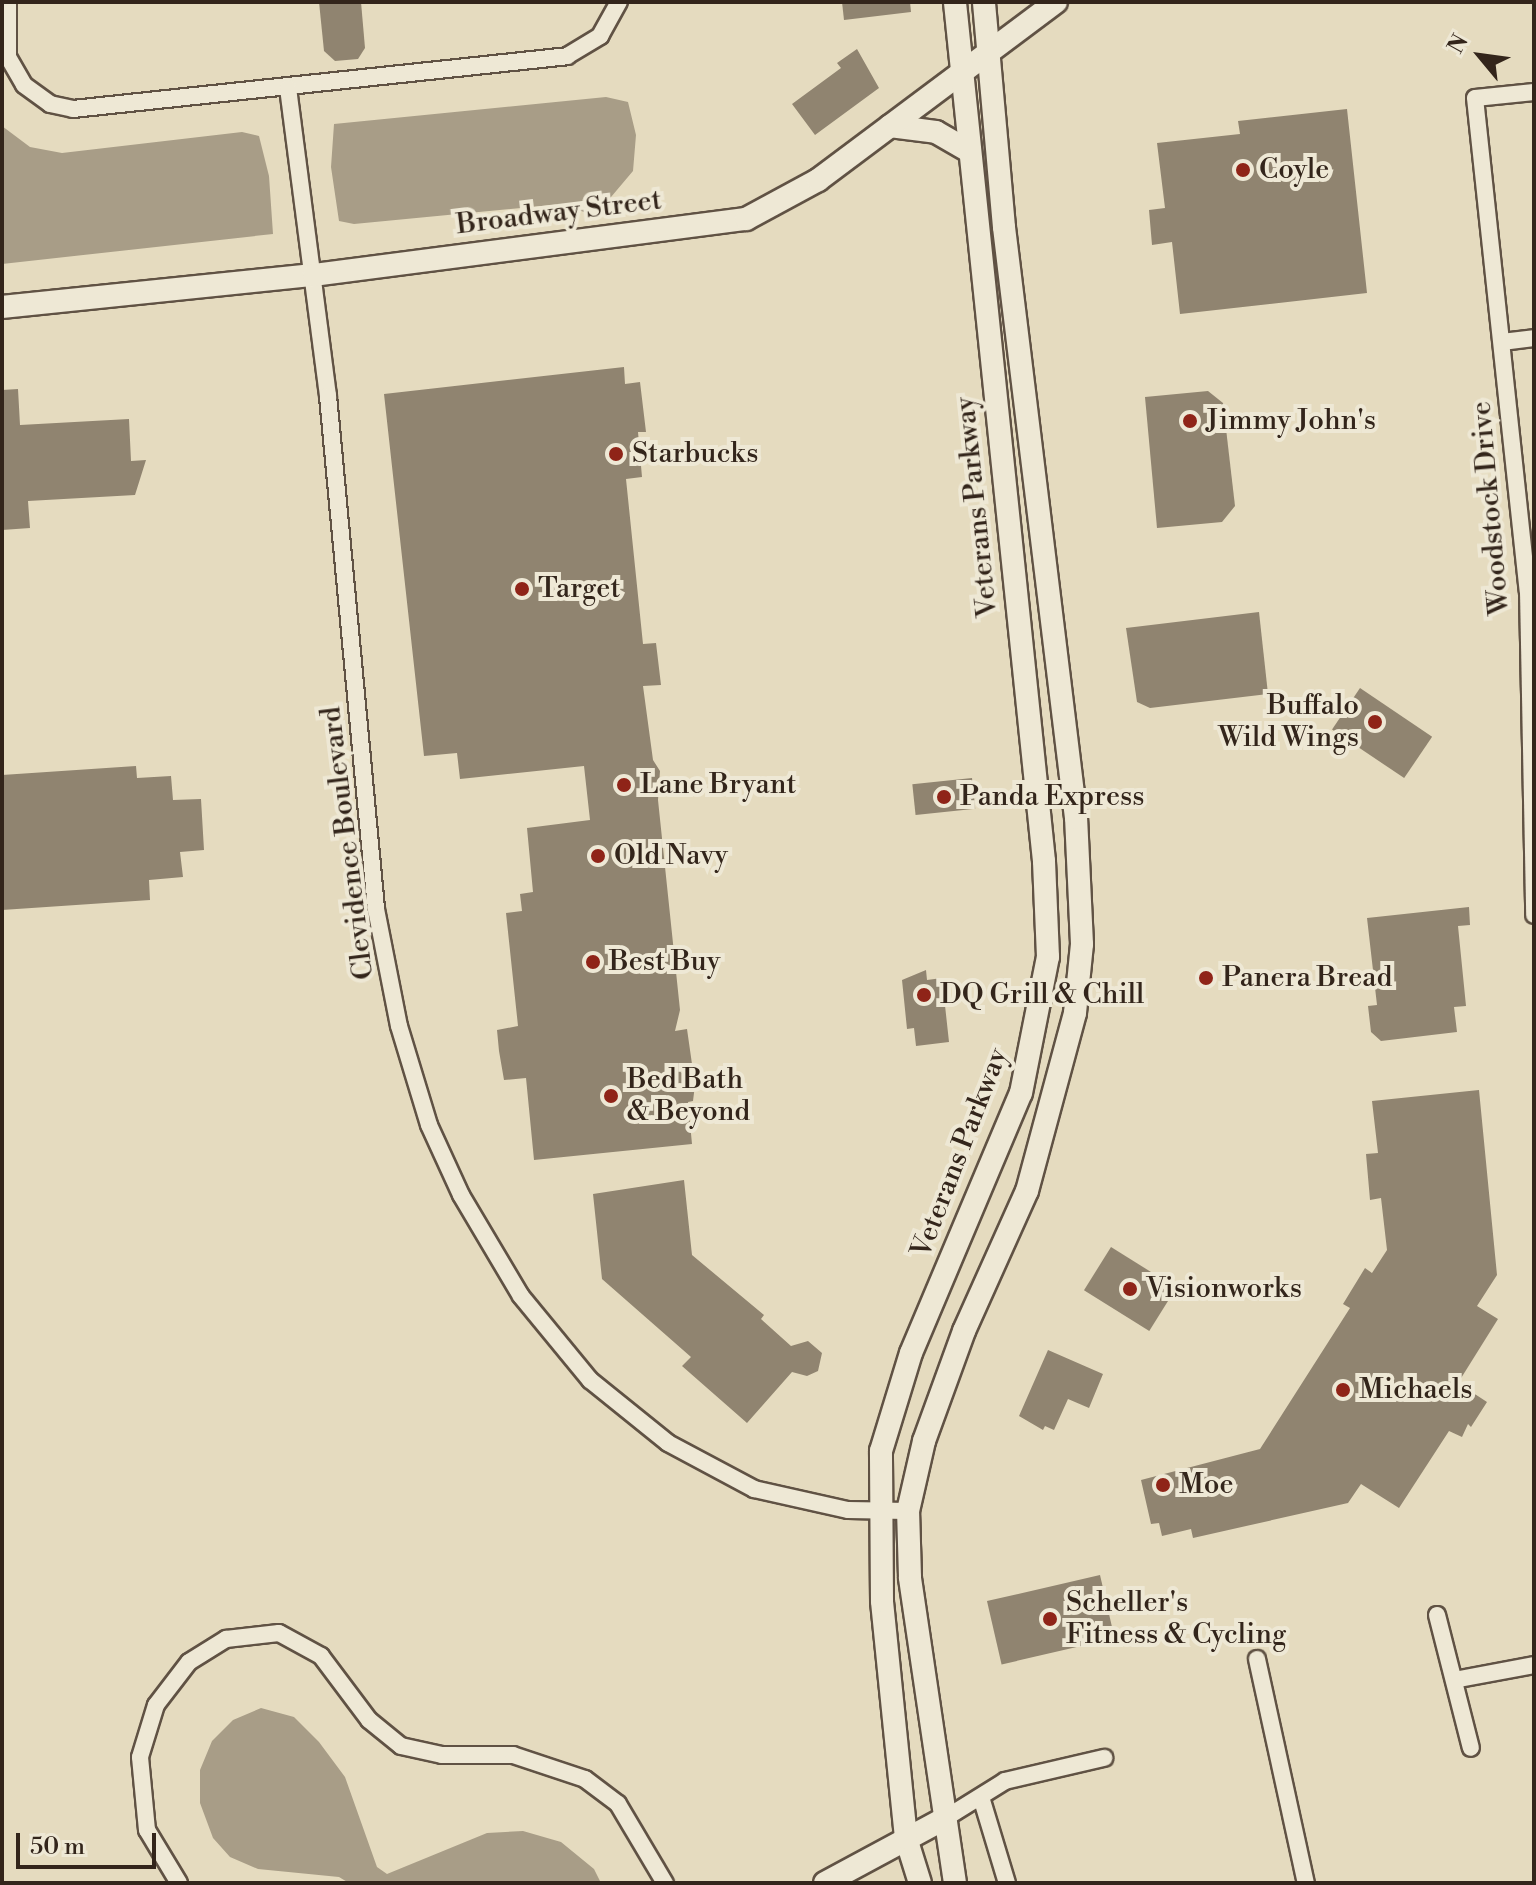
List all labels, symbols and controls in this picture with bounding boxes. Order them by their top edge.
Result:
north arrow [1440,16,1520,96]
text: N [1443,30,1475,58]
place label: Coyle [1259,153,1329,187]
marker: Coyle [1234,161,1252,179]
street label: Broadway Street [455,184,663,242]
street label: Veterans Parkway [949,395,1005,619]
street label: Woodstock Drive [1465,400,1517,616]
place label: Jimmy John's [1206,404,1376,438]
marker: Jimmy John's [1181,412,1199,430]
place label: Starbucks [632,437,759,471]
marker: Starbucks [607,445,625,463]
place label: Target [538,572,620,606]
marker: Target [513,580,531,598]
place label: Buffalo Wild Wings [1218,689,1359,755]
street label: Clevidence Boulevard [315,704,381,982]
marker: Buffalo Wild Wings [1366,713,1384,731]
place label: Lane Bryant [640,768,796,802]
marker: Lane Bryant [615,776,633,794]
place label: Panda Express [960,780,1145,814]
marker: Panda Express [935,788,953,806]
place label: Old Navy [614,839,728,873]
marker: Old Navy [589,847,607,865]
place label: Best Buy [609,945,720,979]
marker: Best Buy [584,953,602,971]
place label: Panera Bread [1222,961,1392,995]
marker: Panera Bread [1197,969,1215,987]
place label: DQ Grill & Chill [940,978,1144,1012]
marker: DQ Grill & Chill [915,986,933,1004]
street label: Veterans Parkway [905,1043,1015,1263]
place label: Bed Bath & Beyond [627,1063,750,1129]
marker: Bed Bath & Beyond [602,1087,620,1105]
place label: Visionworks [1146,1272,1302,1306]
marker: Visionworks [1121,1280,1139,1298]
place label: Michaels [1359,1373,1472,1407]
marker: Michaels [1334,1381,1352,1399]
place label: Moe [1179,1468,1234,1502]
marker: Moe [1154,1476,1172,1494]
place label: Scheller's Fitness & Cycling [1066,1586,1286,1652]
marker: Scheller's Fitness & Cycling [1041,1610,1059,1628]
scale bar [20,1817,160,1867]
text: 50 m [30,1832,85,1862]

